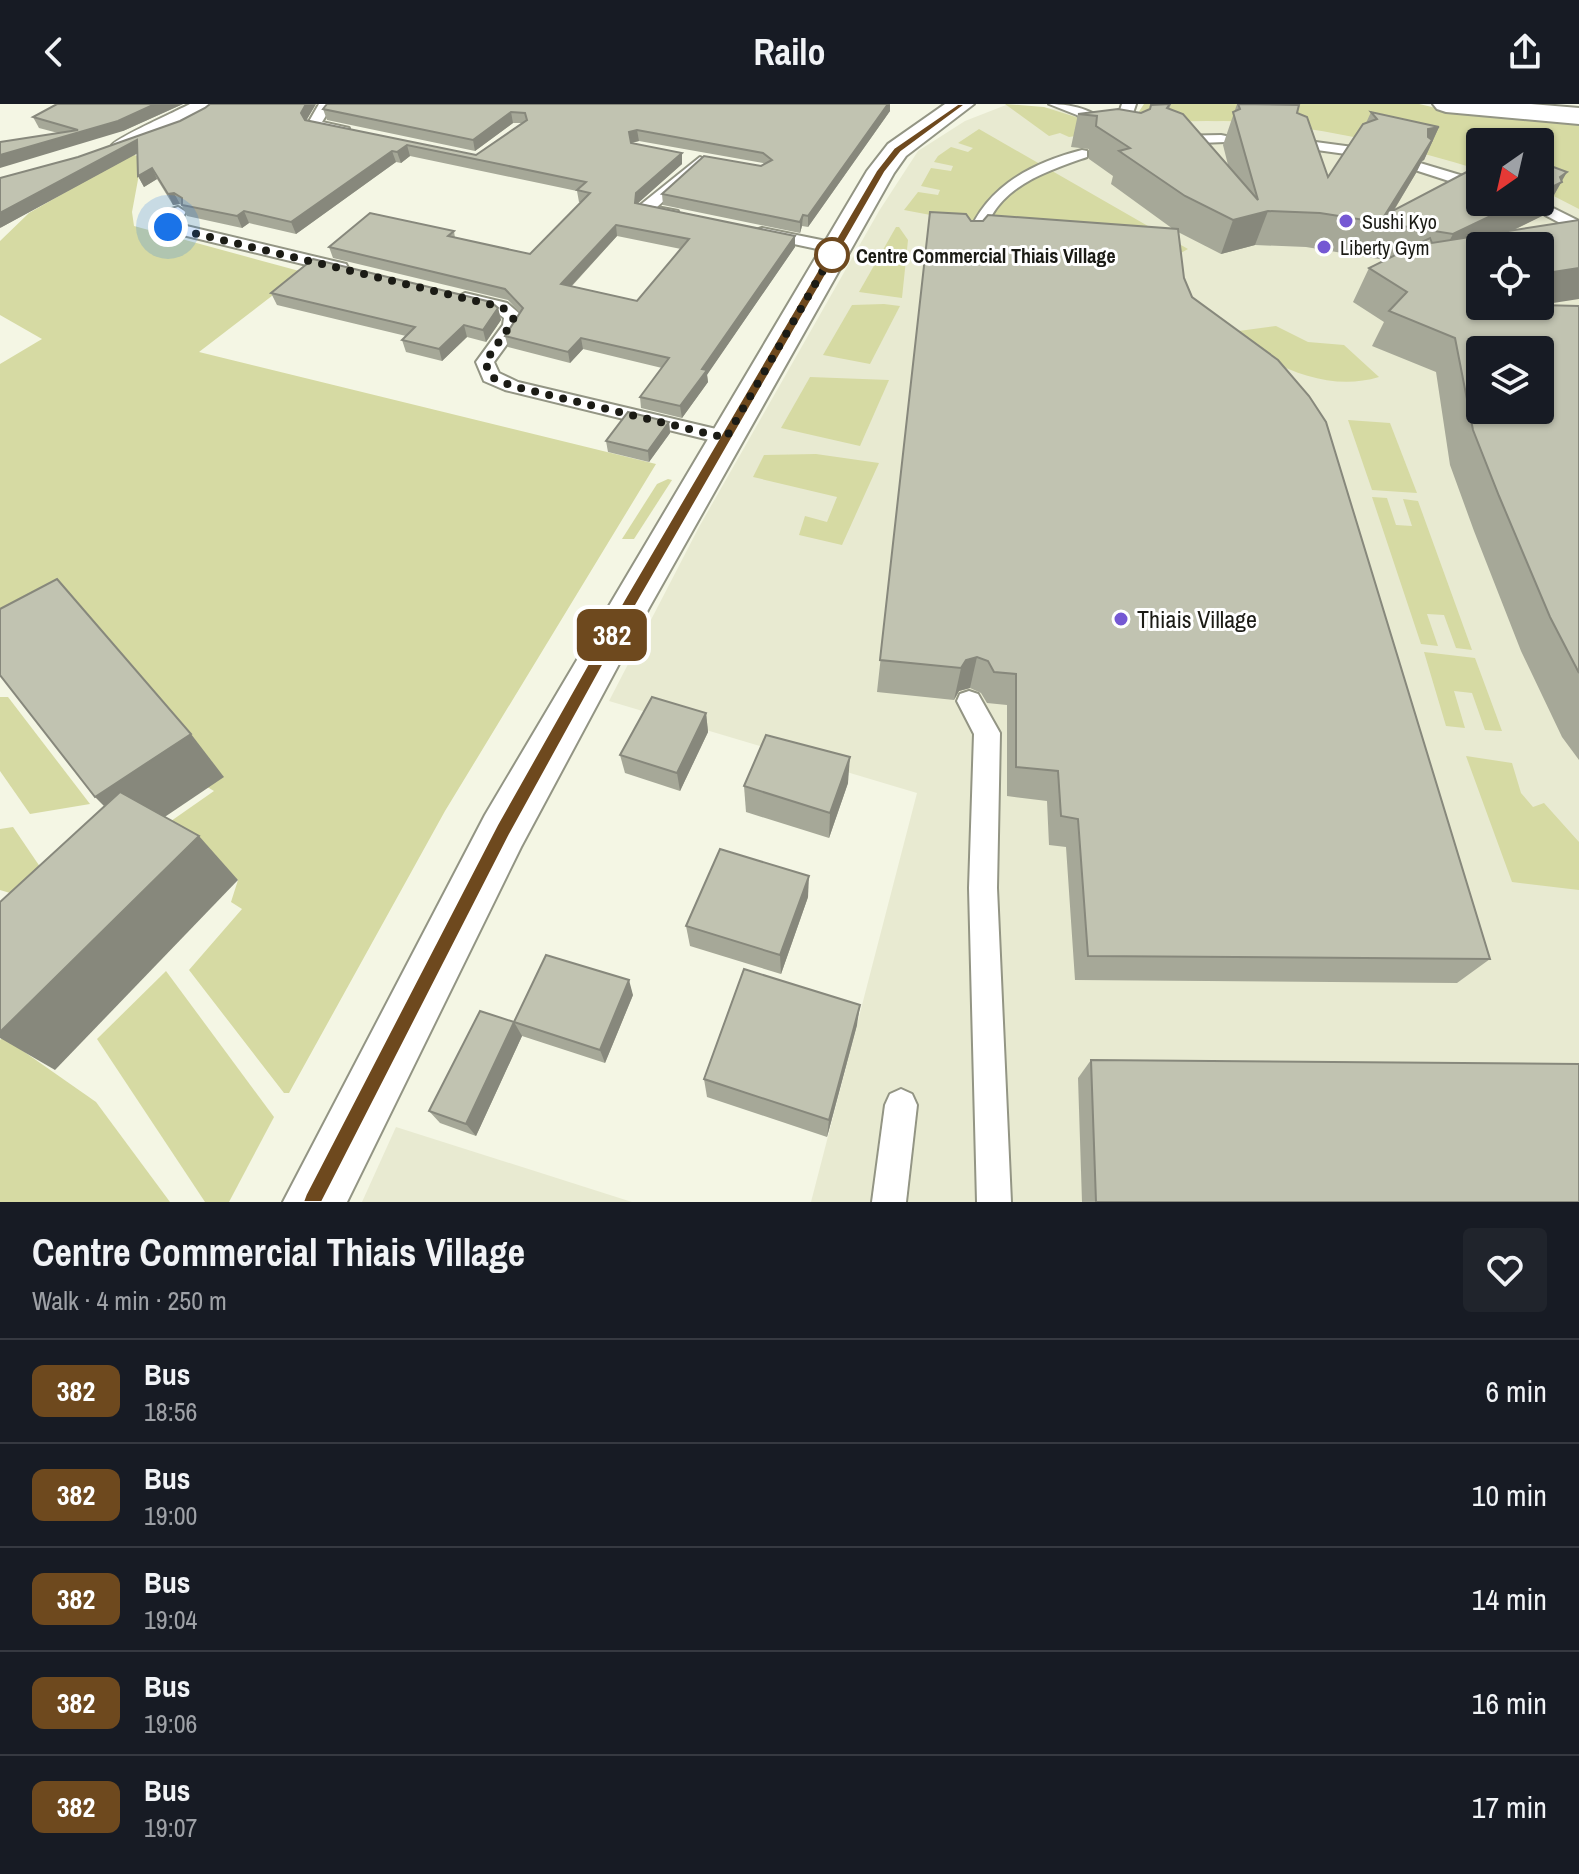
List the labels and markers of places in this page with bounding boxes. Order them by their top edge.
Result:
place label: Sushi Kyo [1362,208,1437,235]
marker: Sushi Kyo [1337,212,1355,230]
place label: Liberty Gym [1340,234,1429,261]
marker: Centre Commercial Thiais Village [815,238,849,272]
marker: Liberty Gym [1315,238,1333,256]
place label: Centre Commercial Thiais Village [856,242,1116,269]
place label: Thiais Village [1137,603,1257,635]
marker: Thiais Village [1112,610,1130,628]

